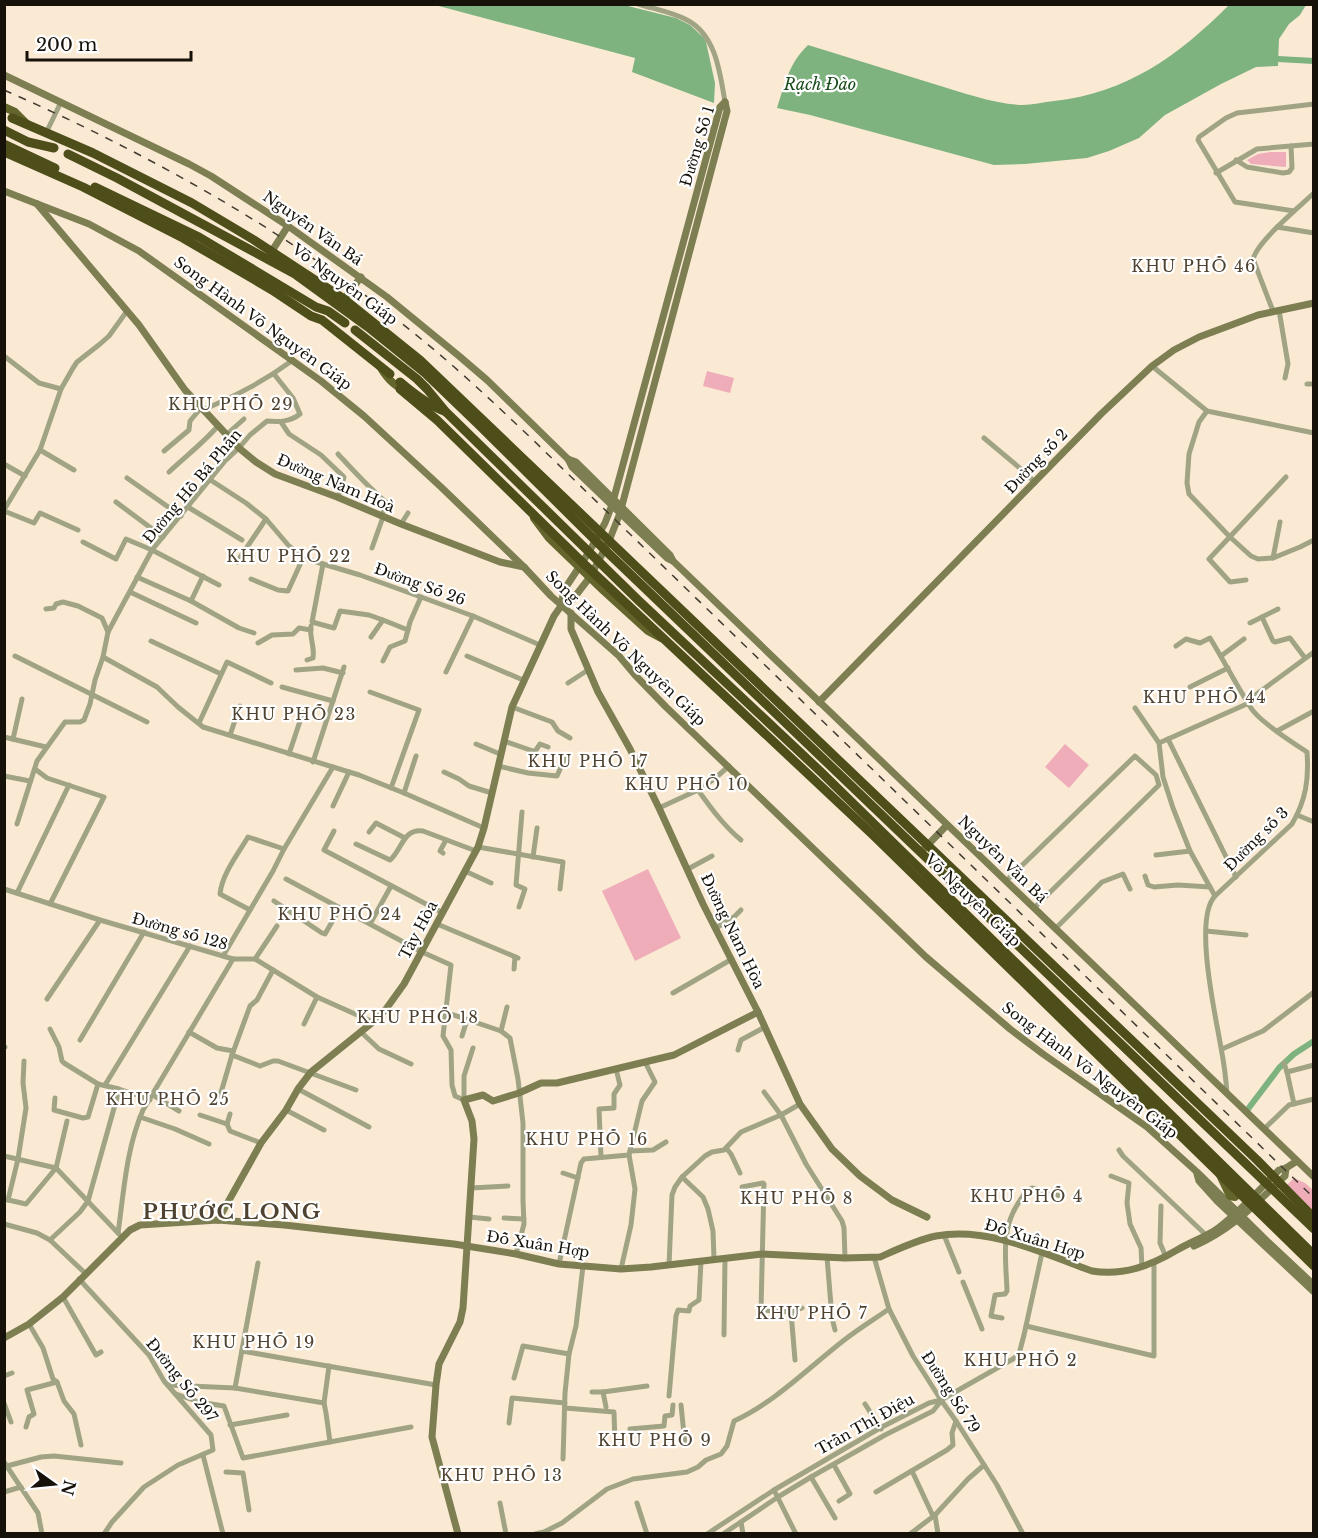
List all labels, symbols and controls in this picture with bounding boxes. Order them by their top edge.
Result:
scale bar [27,24,190,62]
text: 200 m [36,34,97,56]
water label: Rạch Đào [783,74,856,94]
street label: Đường Số 1 [676,103,718,189]
street label: Nguyễn Văn Bá [260,187,367,270]
street label: Võ Nguyên Giáp [288,239,402,329]
street label: Song Hành Võ Nguyên Giáp [170,252,356,394]
district label: KHU PHỐ 46 [1131,256,1257,276]
district label: KHU PHỐ 29 [168,394,294,414]
street label: Đường Hồ Bá Phấn [139,425,245,547]
street label: Đường số 2 [1000,425,1072,497]
street label: Đường Nam Hoà [274,450,398,517]
district label: KHU PHỐ 22 [226,546,352,566]
street label: Đường Số 26 [372,559,468,609]
street label: Song Hành Võ Nguyên Giáp [542,566,710,730]
district label: KHU PHỐ 44 [1143,687,1267,707]
district label: KHU PHỐ 23 [231,704,357,724]
district label: KHU PHỐ 17 [527,751,649,771]
district label: KHU PHỐ 10 [625,774,749,794]
street label: Đường số 3 [1220,803,1292,875]
street label: Nguyễn Văn Bá [954,811,1052,907]
street label: Võ Nguyên Giáp [920,849,1025,951]
street label: Đường Nam Hòa [697,870,769,992]
street label: Tây Hòa [395,897,442,963]
district label: KHU PHỐ 24 [277,904,403,924]
street label: Đường số 128 [130,908,230,954]
street label: Song Hành Võ Nguyên Giáp [998,998,1182,1142]
district label: KHU PHỐ 18 [357,1007,479,1027]
district label: KHU PHỐ 25 [106,1089,230,1109]
district label: KHU PHỐ 16 [525,1129,649,1149]
district label: KHU PHỐ 4 [970,1186,1084,1206]
district label: KHU PHỐ 8 [740,1188,854,1208]
district label: PHƯỚC LONG [142,1199,322,1225]
street label: Đỗ Xuân Hợp [982,1215,1088,1263]
street label: Đỗ Xuân Hợp [485,1226,591,1262]
district label: KHU PHỐ 7 [756,1303,868,1323]
district label: KHU PHỐ 19 [192,1332,316,1352]
street label: Đường Số 297 [142,1334,222,1426]
street label: Đường Số 79 [918,1348,984,1436]
district label: KHU PHỐ 2 [964,1350,1078,1370]
street label: Trần Thị Điệu [813,1389,917,1459]
district label: KHU PHỐ 9 [598,1430,712,1450]
north arrow [24,1454,84,1514]
district label: KHU PHỐ 13 [441,1465,563,1485]
text: N [57,1478,80,1498]

